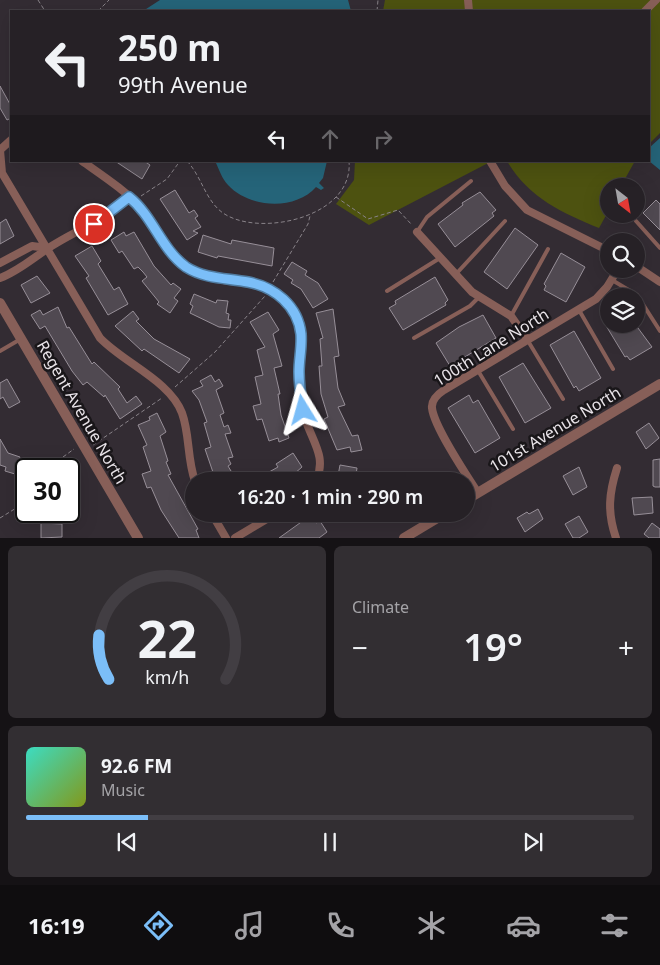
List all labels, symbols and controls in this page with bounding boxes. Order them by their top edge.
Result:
text: 250 m [118,24,221,71]
icon: left [35,30,100,95]
text: 99th Avenue [118,69,248,99]
icon: left [263,125,291,153]
icon: ahead [316,125,344,153]
icon: right [369,125,397,153]
north arrow [600,178,645,222]
map controls [600,178,645,333]
pin [73,203,115,245]
icon: arrive [80,210,108,238]
button: search [600,233,645,278]
button: layers [600,288,645,333]
street label: 100th Lane North [429,303,553,391]
street label: Regent Avenue North [32,336,132,488]
street label: 101st Avenue North [485,381,625,477]
position arrow [276,383,328,435]
speed limit sign: 30 [15,458,80,523]
text: 16:20 · 1 min · 290 m [237,484,423,510]
text: Climate [352,596,409,618]
text: 22 [137,602,197,673]
text: 19° [463,620,523,672]
text: − [352,628,368,666]
text: + [618,628,634,666]
text: km/h [145,665,189,689]
text: 92.6 FM [101,753,172,779]
text: Music [101,779,145,801]
icon: previous [113,828,141,856]
icon: pause [316,828,344,856]
icon: next [519,828,547,856]
icon: directions [141,908,176,943]
icon: music [232,908,267,943]
icon: phone [323,908,358,943]
icon: climate [414,908,449,943]
icon: car [506,908,541,943]
icon: filters [597,908,632,943]
text: 16:19 [28,910,85,940]

